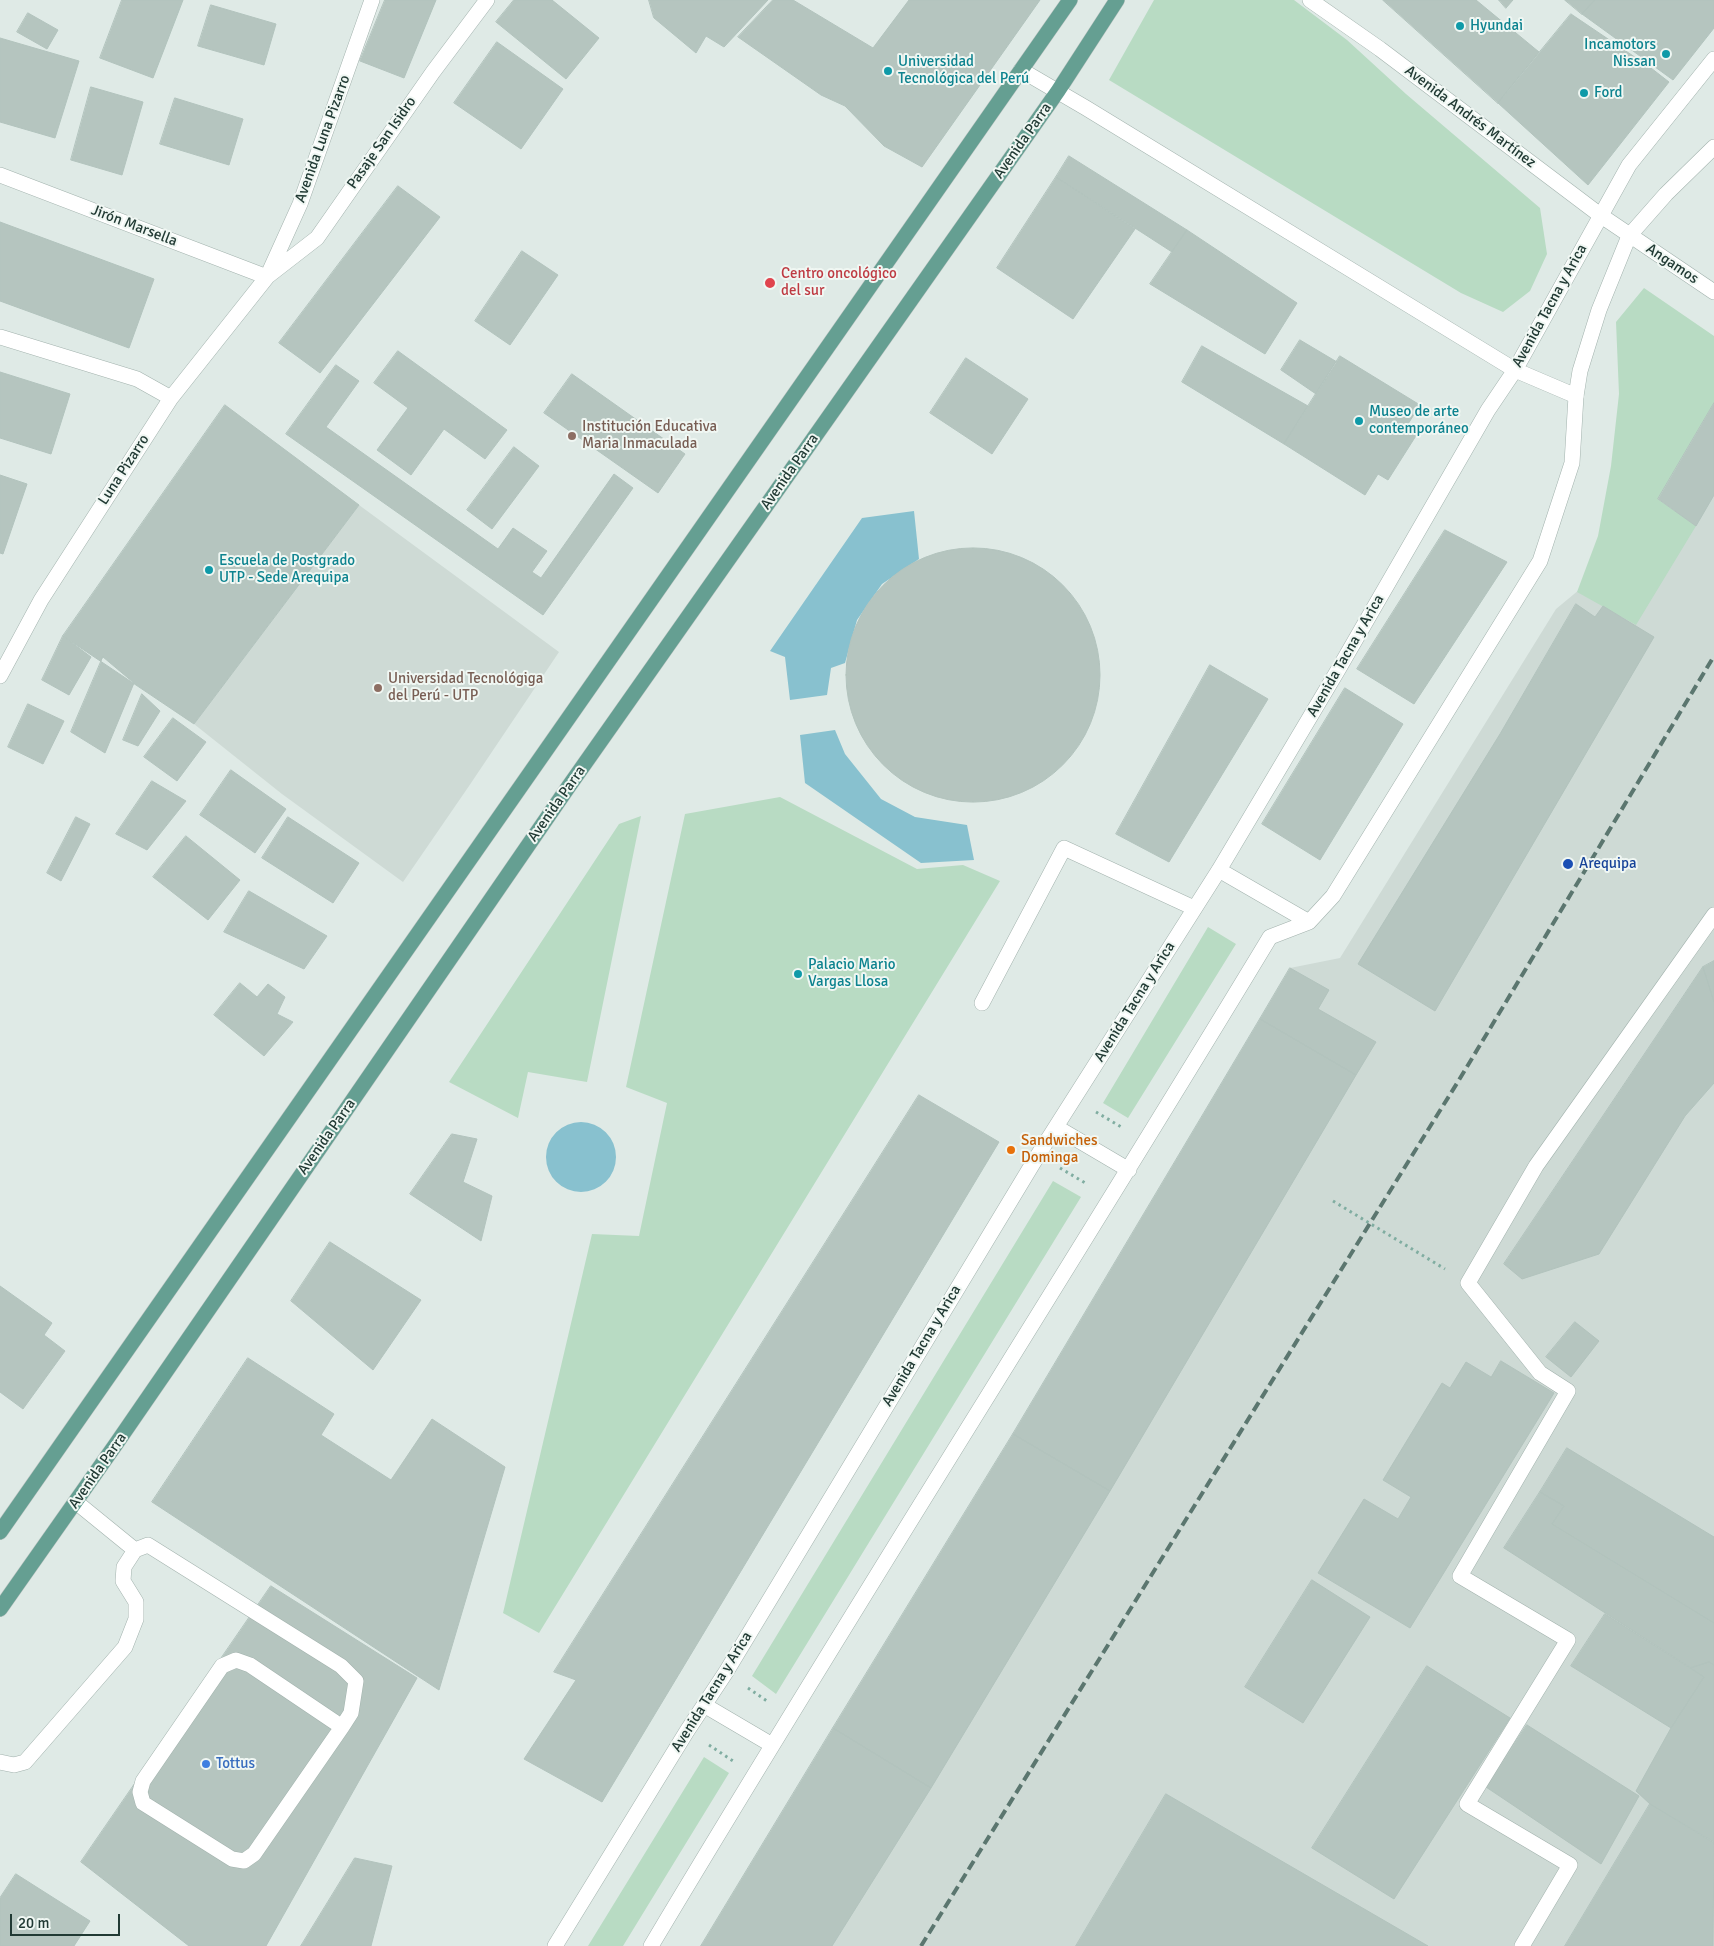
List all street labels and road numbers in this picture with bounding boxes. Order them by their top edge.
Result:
street label: Avenida Andrés Martínez [1401,62,1539,172]
street label: Avenida Luna Pizarro [292,73,354,205]
street label: Pasaje San Isidro [344,93,420,193]
street label: Avenida Parra [990,100,1056,182]
street label: Jirón Marsella [88,201,180,251]
street label: Angamos [1642,240,1702,288]
street label: Avenida Tacna y Arica [1509,241,1591,371]
street label: Luna Pizarro [95,431,153,509]
street label: Avenida Parra [757,431,823,513]
street label: Avenida Tacna y Arica [1304,592,1388,720]
street label: Avenida Parra [524,763,590,845]
street label: Avenida Tacna y Arica [1091,939,1179,1065]
street label: Avenida Parra [294,1096,360,1178]
street label: Avenida Tacna y Arica [879,1282,965,1410]
street label: Avenida Parra [65,1430,131,1512]
street label: Avenida Tacna y Arica [668,1629,756,1755]

